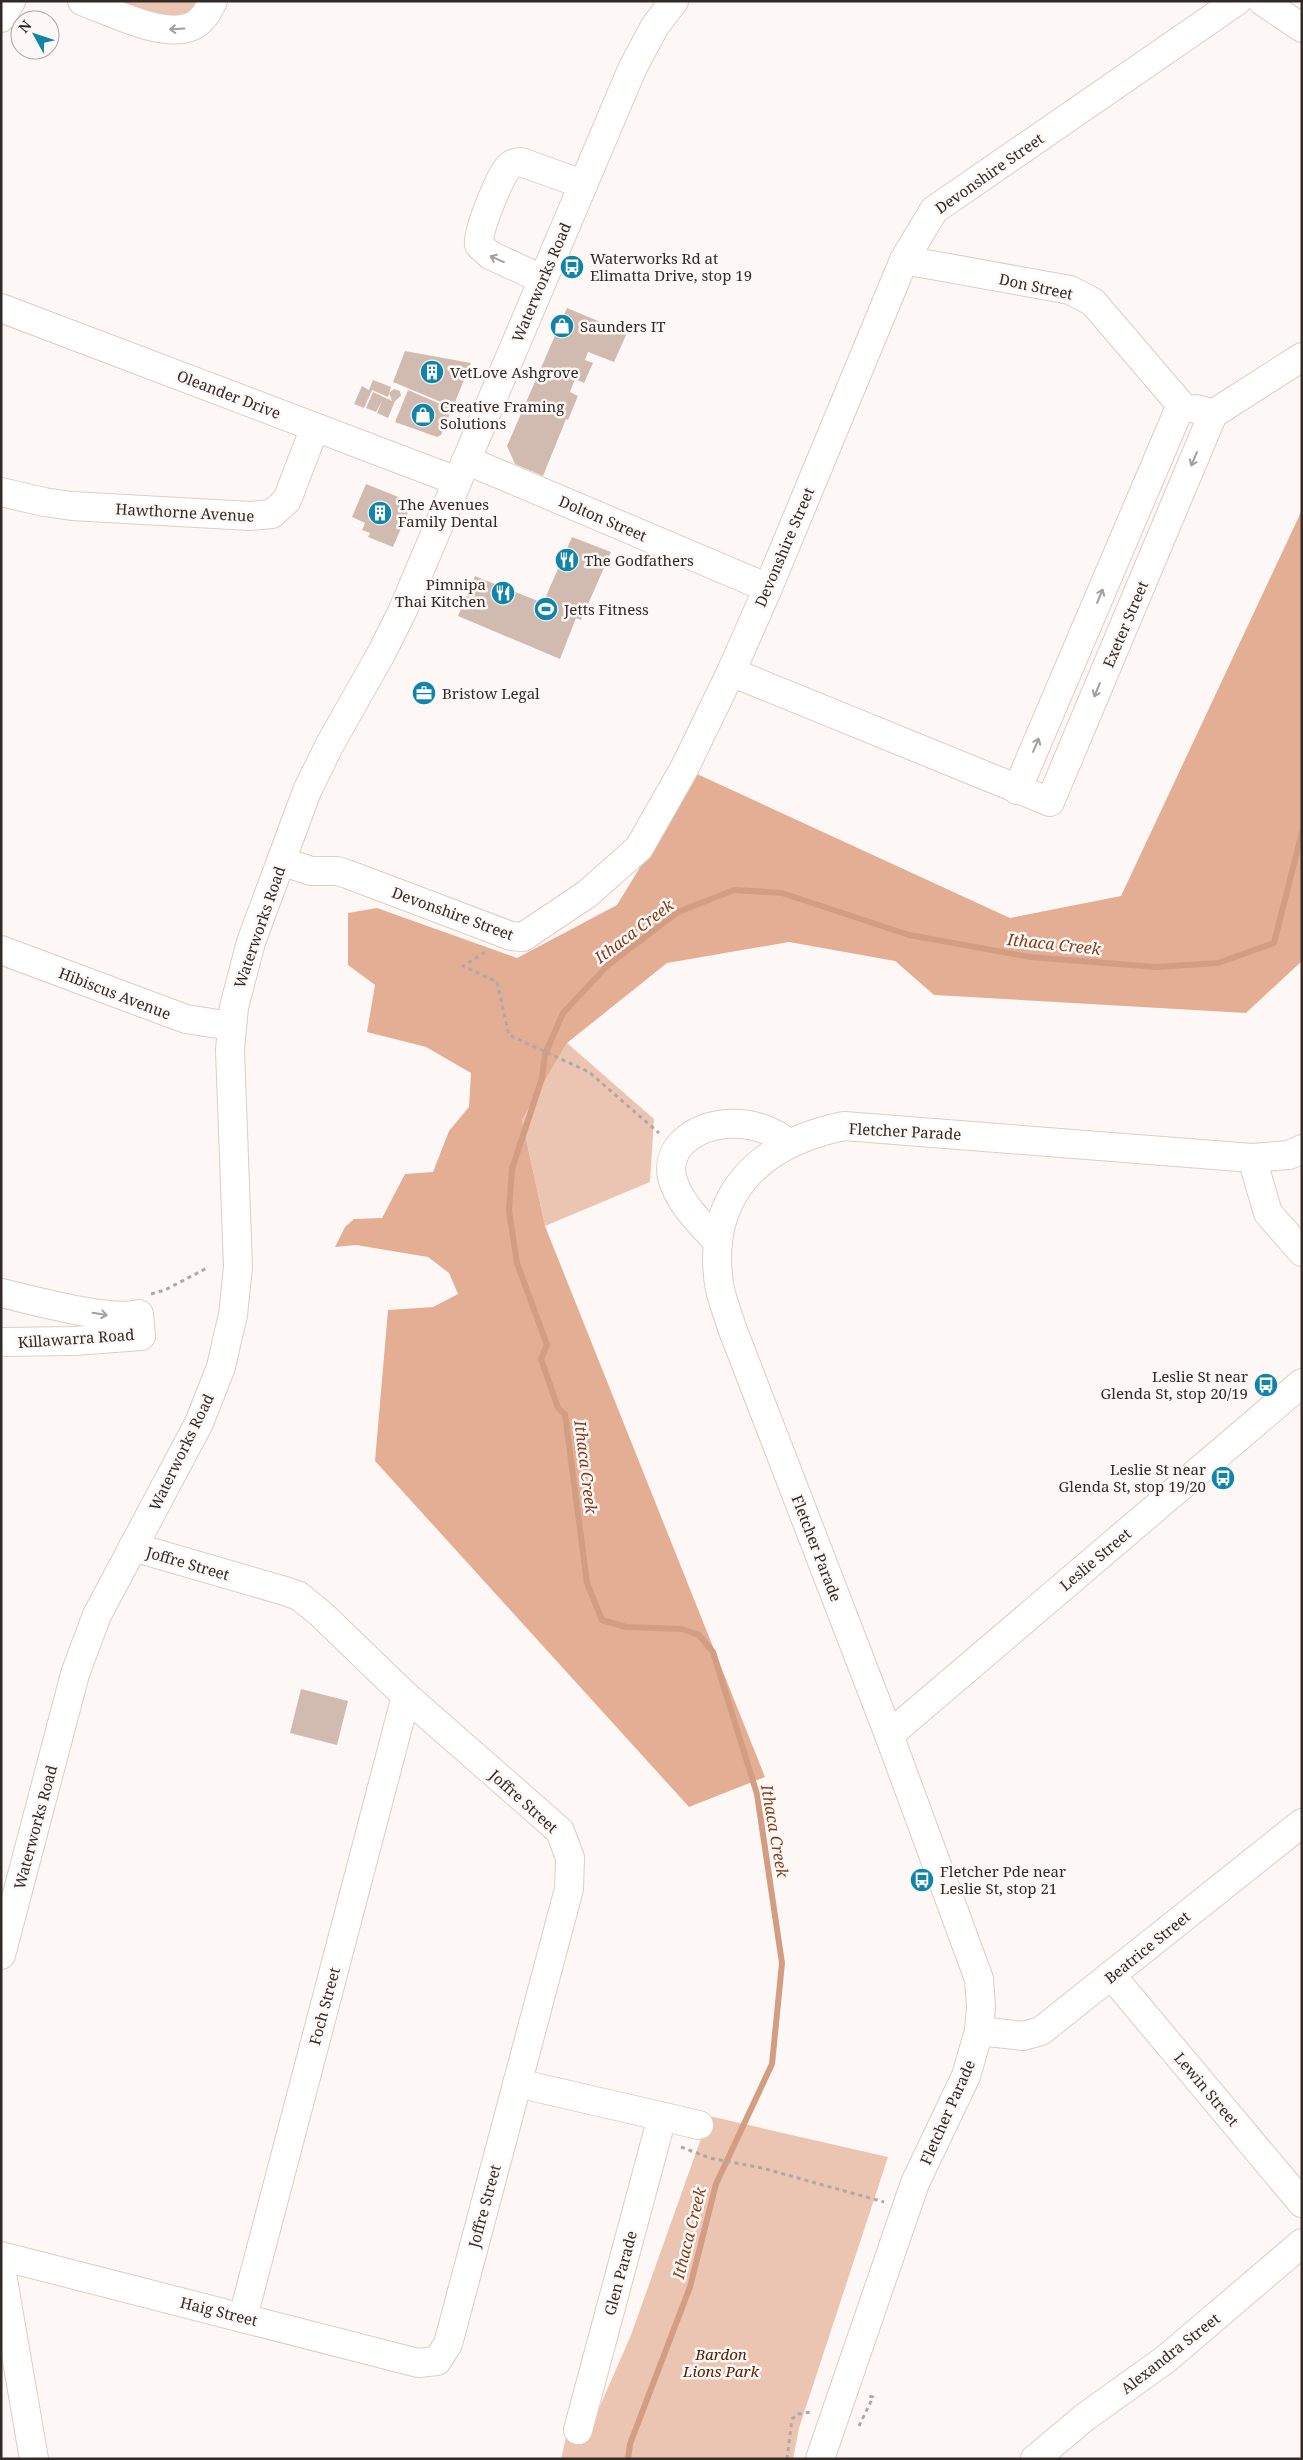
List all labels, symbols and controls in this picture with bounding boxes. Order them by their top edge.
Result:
north arrow [10,10,60,60]
text: N [14,16,35,37]
one-way arrow [169,24,185,33]
street label: Devonshire Street [931,128,1047,218]
street label: Waterworks Road [507,219,575,345]
place label: Waterworks Rd at Elimatta Drive, stop 19 [590,248,752,285]
one-way arrow [490,253,505,263]
bus stop icon: Waterworks Rd at Elimatta Drive, stop 19 [559,254,585,280]
street label: Don Street [997,268,1075,304]
shop icon: Saunders IT [549,313,575,339]
place label: Saunders IT [580,316,665,336]
building icon: VetLove Ashgrove [419,359,445,385]
place label: VetLove Ashgrove [450,362,579,382]
street label: Oleander Drive [174,365,284,423]
place label: Creative Framing Solutions [440,396,564,433]
shop icon: Creative Framing Solutions [410,402,436,428]
one-way arrow [1188,451,1198,466]
street label: Devonshire Street [750,484,818,610]
street label: Dolton Street [556,491,650,545]
place label: The Avenues Family Dental [398,494,498,531]
street label: Hawthorne Avenue [115,498,255,526]
building icon: The Avenues Family Dental [367,500,393,526]
restaurant icon: The Godfathers [554,547,580,573]
place label: The Godfathers [584,550,694,570]
place label: Pimnipa Thai Kitchen [395,574,486,611]
street label: Exeter Street [1098,578,1152,670]
restaurant icon: Pimnipa Thai Kitchen [490,580,516,606]
one-way arrow [1096,588,1105,603]
sports icon: Jetts Fitness [533,596,559,622]
place label: Jetts Fitness [563,599,649,619]
office icon: Bristow Legal [411,680,437,706]
one-way arrow [1091,682,1101,697]
place label: Bristow Legal [442,683,540,703]
one-way arrow [1032,738,1042,753]
street label: Waterworks Road [229,863,289,991]
street label: Devonshire Street [389,882,517,944]
water label: Ithaca Creek [589,893,679,969]
water label: Ithaca Creek [1005,928,1103,960]
street label: Hibiscus Avenue [56,962,174,1024]
street label: Fletcher Parade [848,1118,962,1144]
one-way arrow [92,1309,108,1319]
street label: Killawarra Road [17,1324,135,1352]
place label: Leslie St near Glenda St, stop 20/19 [1101,1366,1248,1403]
bus stop icon: Leslie St near Glenda St, stop 20/19 [1253,1372,1279,1398]
street label: Waterworks Road [144,1390,218,1514]
water label: Ithaca Creek [569,1418,603,1516]
place label: Leslie St near Glenda St, stop 19/20 [1059,1459,1206,1496]
bus stop icon: Leslie St near Glenda St, stop 19/20 [1210,1465,1236,1491]
street label: Fletcher Parade [787,1492,847,1604]
street label: Leslie Street [1055,1523,1135,1595]
street label: Joffre Street [143,1541,232,1584]
street label: Waterworks Road [9,1763,61,1891]
street label: Joffre Street [485,1764,562,1837]
water label: Ithaca Creek [756,1782,794,1880]
place label: Fletcher Pde near Leslie St, stop 21 [940,1861,1066,1898]
bus stop icon: Fletcher Pde near Leslie St, stop 21 [909,1867,935,1893]
street label: Beatrice Street [1100,1906,1194,1988]
street label: Foch Street [304,1965,344,2047]
street label: Lewin Street [1170,2048,1244,2130]
street label: Fletcher Parade [915,2056,979,2168]
street label: Joffre Street [463,2162,505,2251]
water label: Ithaca Creek [667,2184,711,2282]
street label: Glen Parade [599,2228,641,2318]
street label: Haig Street [178,2292,260,2330]
street label: Alexandra Street [1116,2308,1224,2398]
park label: Bardon Lions Park [682,2344,759,2381]

